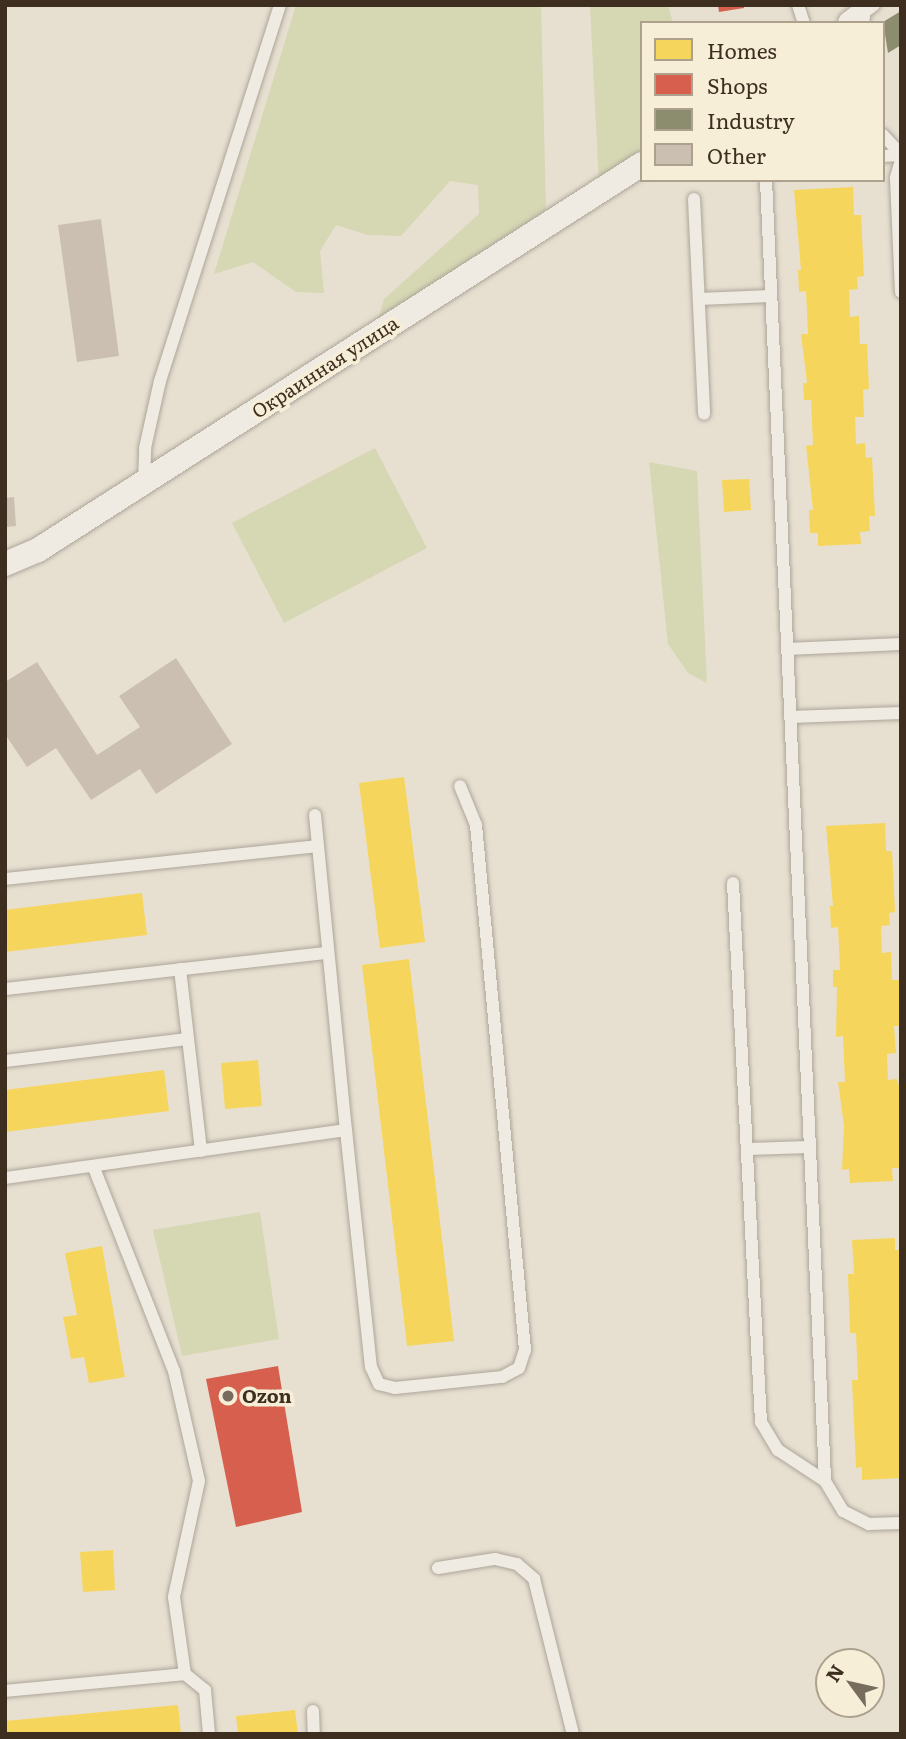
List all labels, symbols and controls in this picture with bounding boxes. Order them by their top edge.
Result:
legend [640,21,885,182]
text: Homes [707,34,777,65]
text: Shops [707,69,768,100]
text: Industry [707,104,795,135]
text: Other [707,139,766,170]
street label: Окраинная улица [247,311,403,423]
place label: Ozon [242,1385,292,1407]
marker: Ozon [220,1388,236,1404]
north arrow [815,1648,885,1718]
text: N [818,1658,850,1687]

